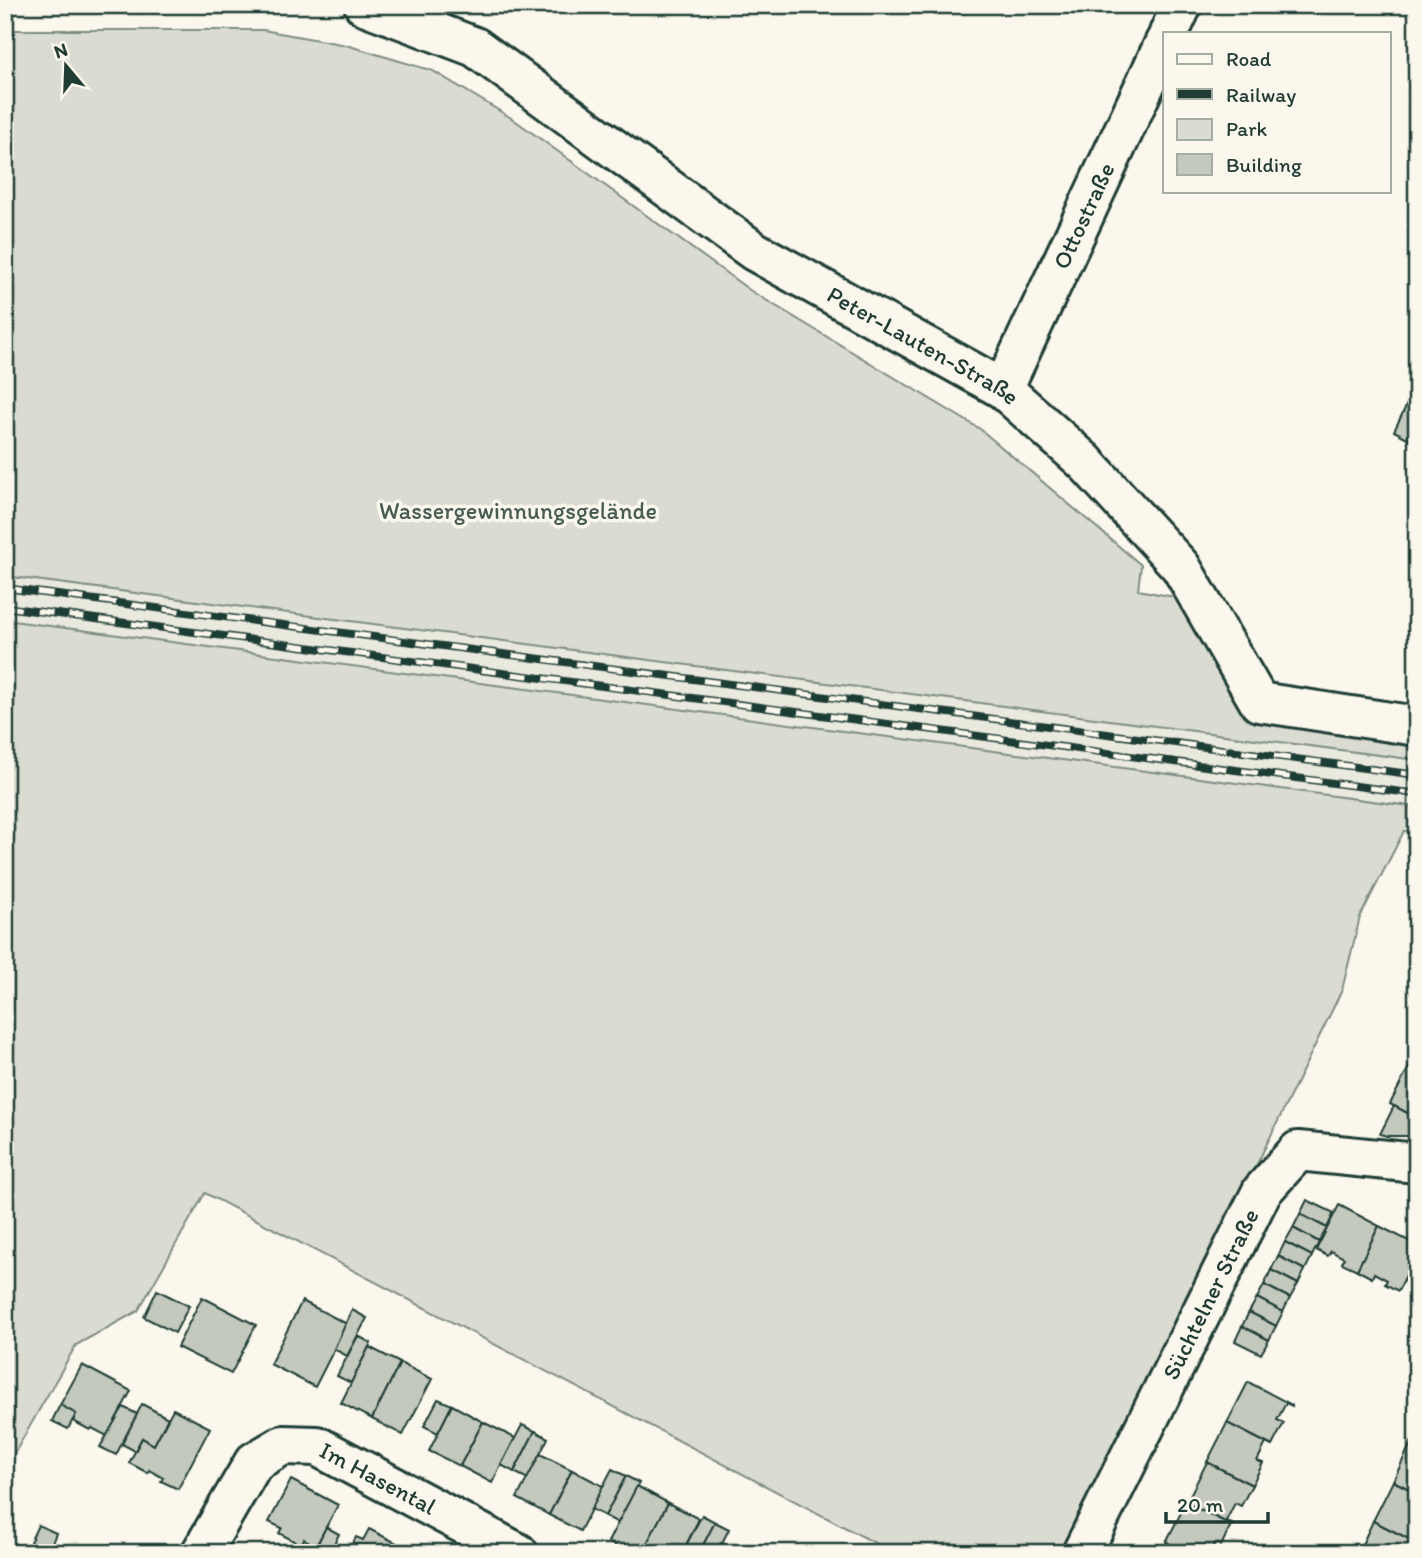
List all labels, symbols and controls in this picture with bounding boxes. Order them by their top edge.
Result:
north arrow [32,32,102,102]
legend [1163,32,1390,192]
text: N [51,37,70,63]
text: Road [1226,46,1272,71]
text: Railway [1226,82,1296,107]
text: Park [1226,116,1268,141]
text: Building [1226,152,1302,177]
street label: Ottostraße [1046,158,1121,274]
street label: Peter-Lauten-Straße [822,279,1026,411]
park label: Wassergewinnungsgelände [379,496,657,525]
street label: Süchtelner Straße [1156,1204,1265,1384]
street label: Im Hasental [315,1435,442,1521]
scale bar [1166,1481,1268,1525]
text: 20 m [1177,1492,1224,1517]

